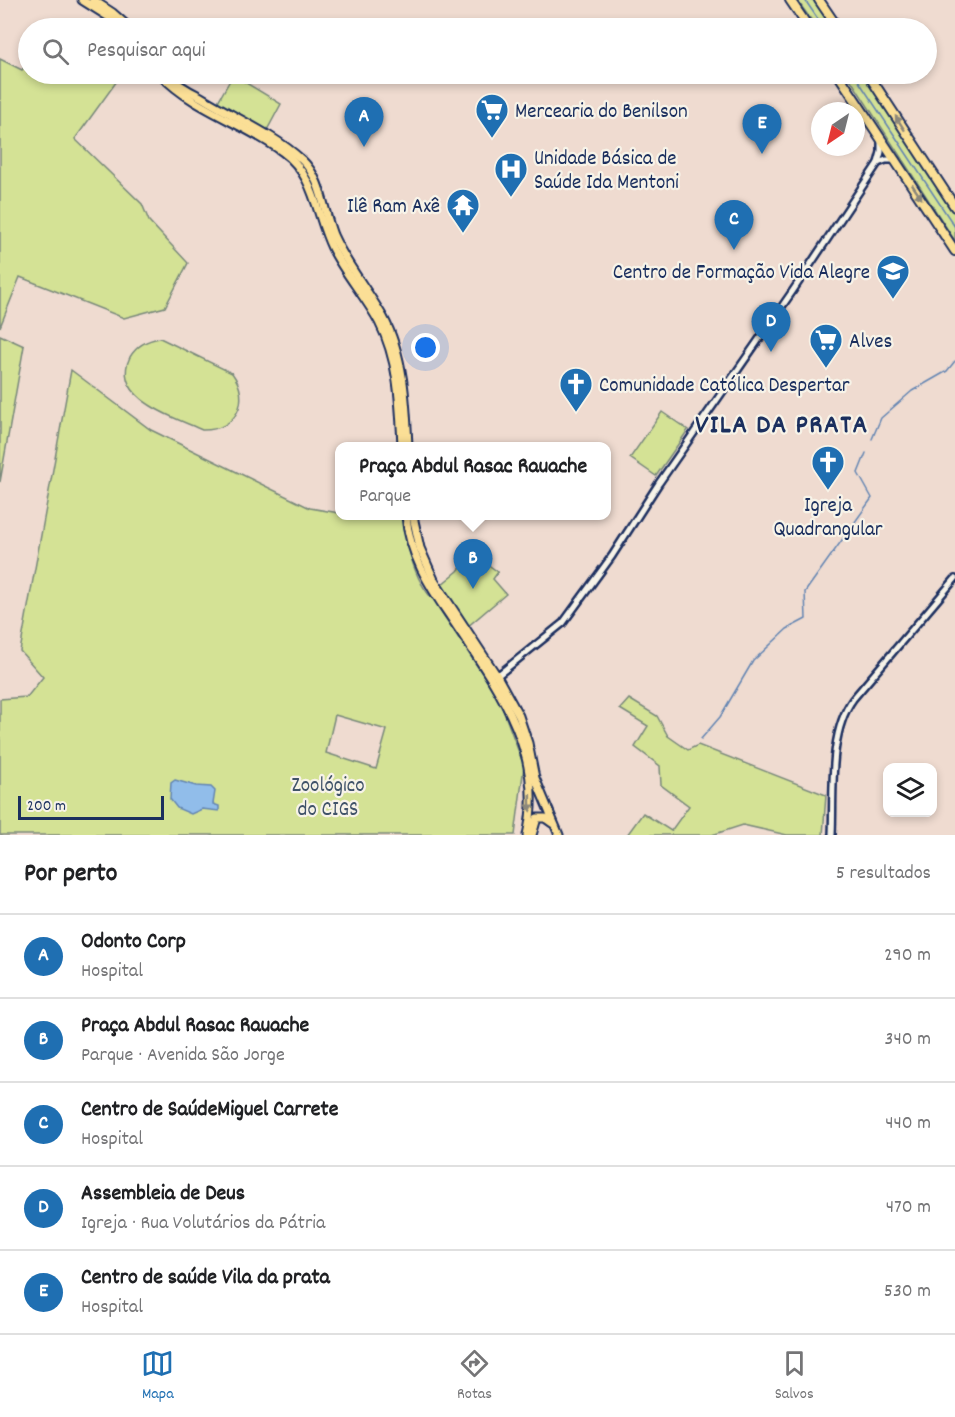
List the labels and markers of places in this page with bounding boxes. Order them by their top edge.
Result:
supermarket icon: Mercearia do Benilson [474,92,510,139]
pin: A [344,98,384,147]
place label: Mercearia do Benilson [515,98,688,128]
pin: E [742,104,782,154]
place label: Unidade Básica de Saúde Ida Mentoni [534,145,679,199]
hospital icon: Unidade Básica de Saúde Ida Mentoni [493,151,529,198]
temple icon: Ilê Ram Axê [445,187,481,234]
place label: Ilê Ram Axê [347,193,440,223]
pin: C [714,200,754,250]
school or university icon: Centro de Formação Vida Alegre [875,253,911,300]
place label: Centro de Formação Vida Alegre [613,259,870,289]
pin: D [752,302,790,352]
supermarket icon: Alves [808,322,844,369]
place label: Alves [849,328,892,358]
church icon: Comunidade Católica Despertar [558,366,594,413]
place label: Comunidade Católica Despertar [599,372,850,402]
church icon: Igreja Quadrangular [810,444,846,491]
place label: Igreja Quadrangular [773,492,883,546]
pin: B [454,540,492,589]

